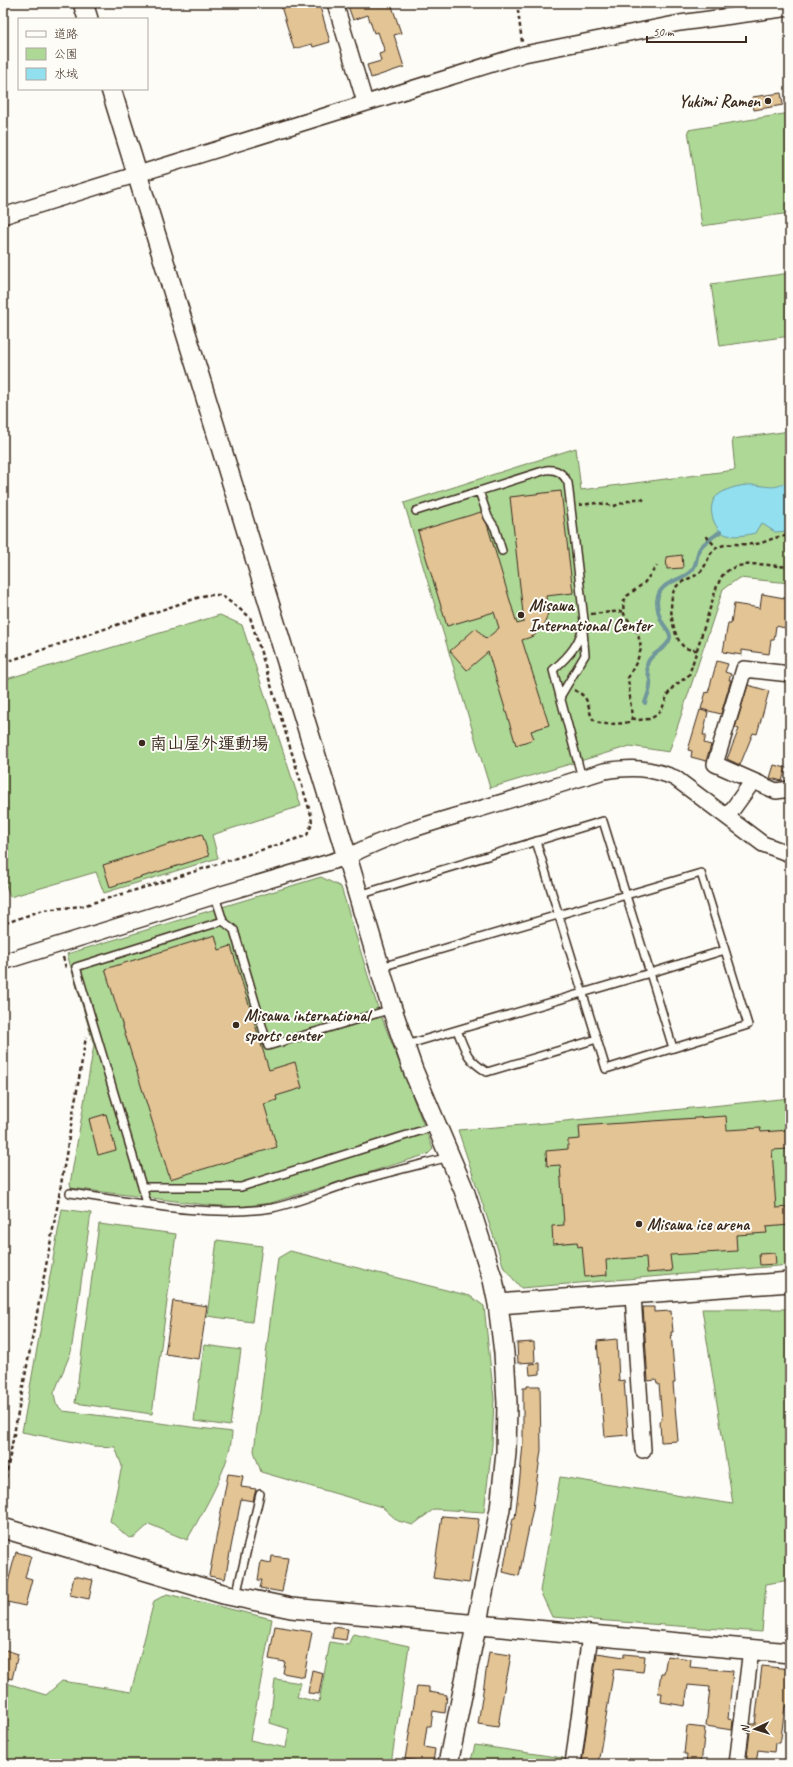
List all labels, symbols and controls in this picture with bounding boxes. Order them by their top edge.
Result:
legend [18,18,148,90]
scale bar [647,18,746,44]
text: 50 m [653,24,675,40]
text: 道路 [54,26,78,42]
text: 公園 [54,46,78,62]
text: 水域 [54,66,78,82]
place label: Yukimi Ramen [679,91,761,112]
marker: Yukimi Ramen [763,96,773,106]
place label: Misawa International Center [529,595,654,636]
marker: Misawa International Center [516,610,526,620]
place label: 南山屋外運動場 [150,733,269,754]
marker: 南山屋外運動場 [137,738,147,748]
place label: Misawa international sports center [244,1005,372,1046]
marker: Misawa international sports center [231,1020,241,1030]
place label: Misawa ice arena [647,1214,751,1235]
marker: Misawa ice arena [634,1219,644,1229]
north arrow [735,1709,775,1749]
text: N [738,1724,752,1734]

